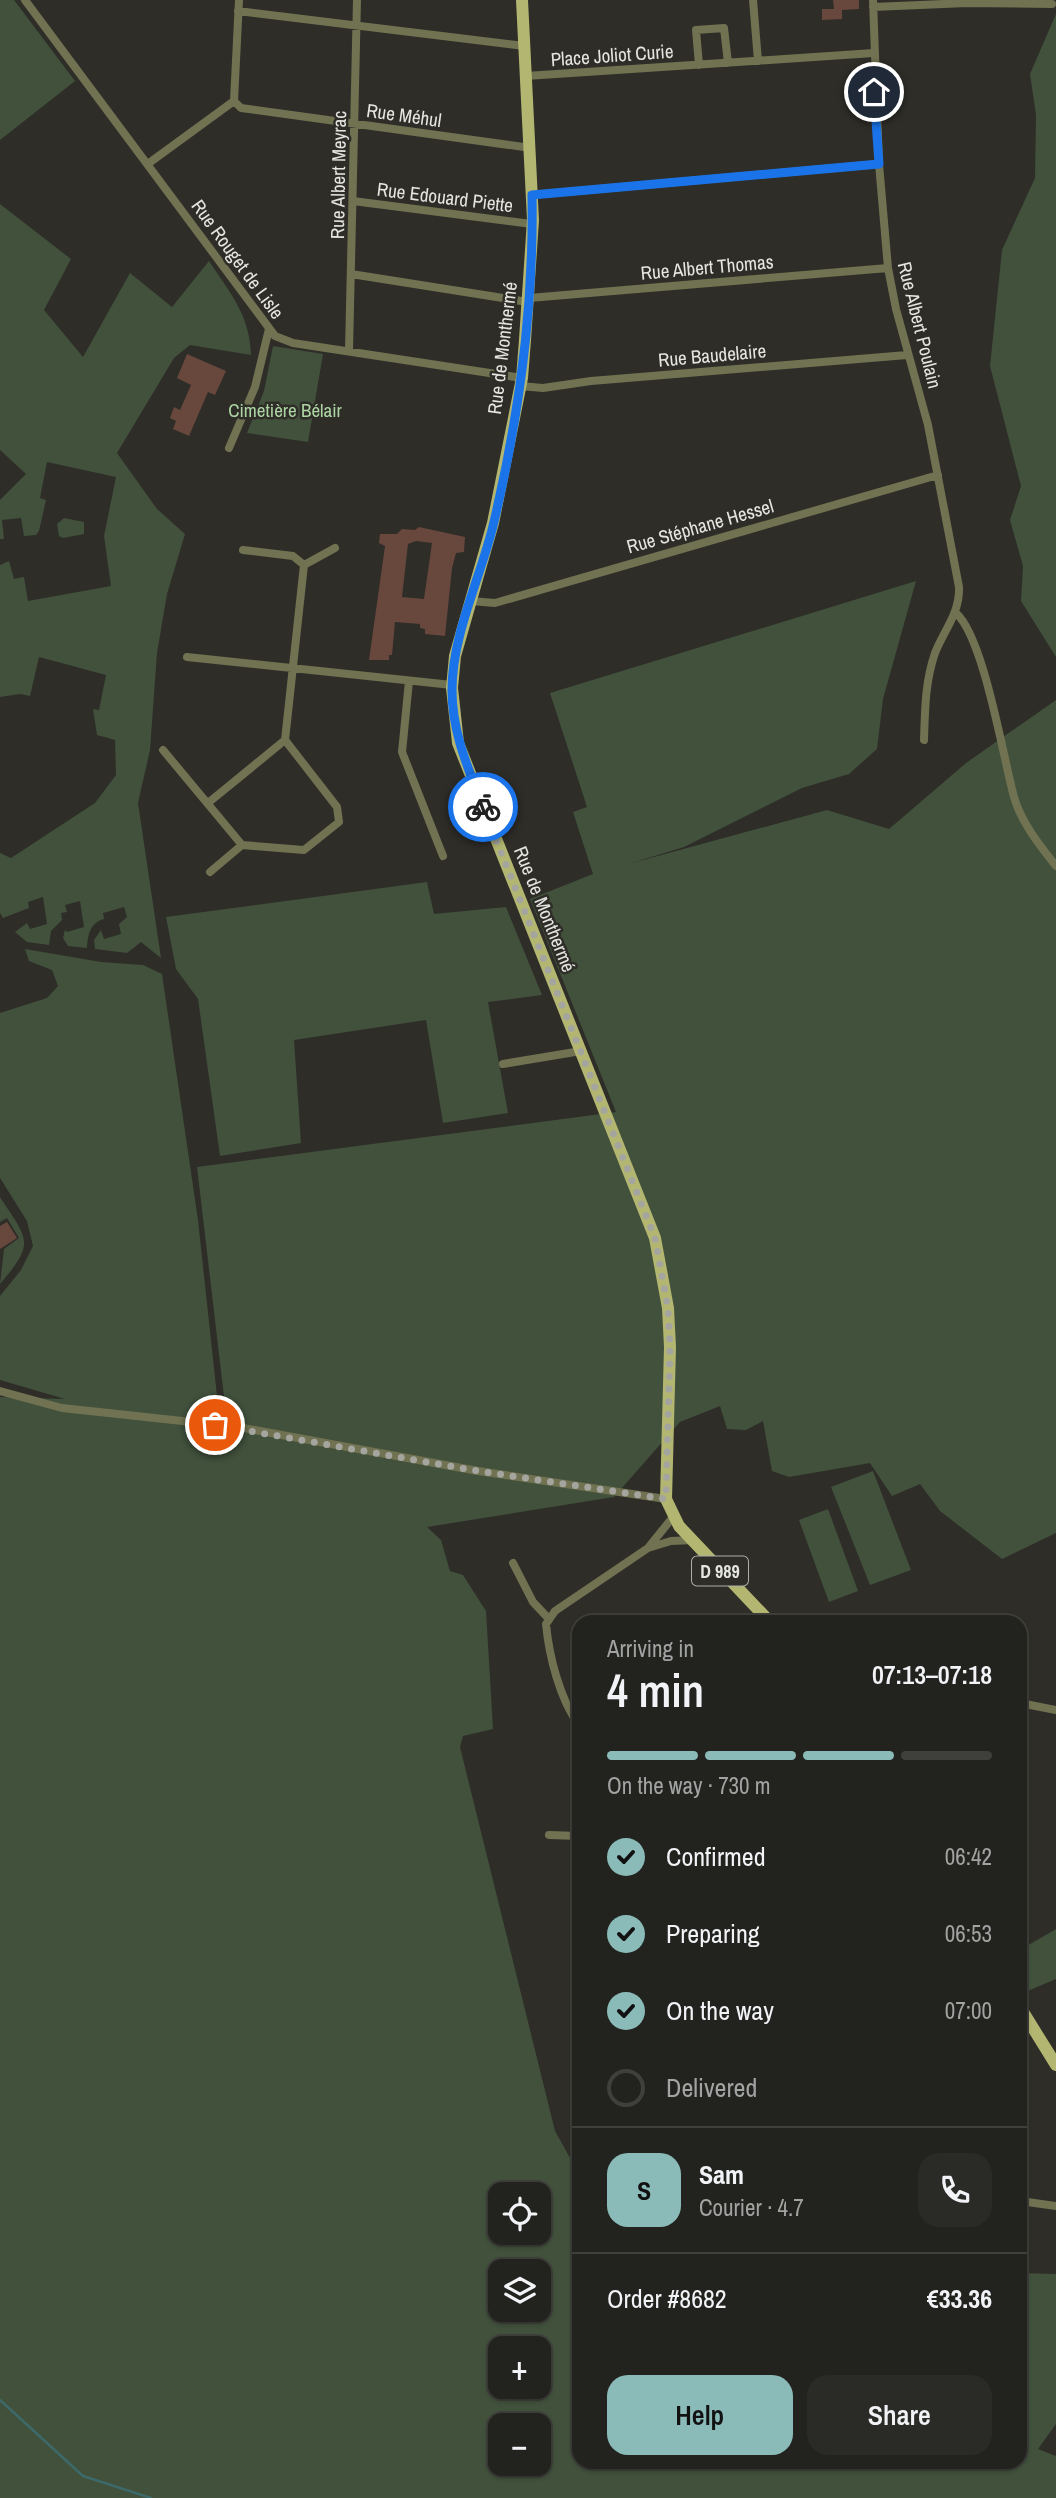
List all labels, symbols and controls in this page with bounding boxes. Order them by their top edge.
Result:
street label: Place Joliot Curie [550,38,674,72]
pin [844,62,904,122]
icon: home [855,73,893,111]
street label: Rue Méhul [365,97,443,133]
street label: Rue Albert Meyrac [324,110,352,239]
street label: Rue Edouard Piette [375,176,515,218]
street label: Rue Rouget de Lisle [186,194,290,324]
street label: Rue Albert Thomas [640,248,775,286]
street label: Rue Albert Poulain [892,259,948,391]
street label: Rue de Monthermé [481,280,523,416]
street label: Rue Baudelaire [657,337,767,373]
park label: Cimetière Bélair [228,397,343,423]
street label: Rue Stéphane Hessel [624,493,776,559]
courier [448,772,518,842]
icon: bike [464,788,502,826]
street label: Rue de Monthermé [508,842,582,976]
pin [185,1395,245,1455]
icon: bag [196,1406,234,1444]
road number: D 989 [692,1556,748,1586]
text: Arriving in [607,1633,694,1664]
text: 07:13–07:18 [872,1657,992,1692]
text: 4 min [607,1659,704,1721]
text: On the way · 730 m [607,1770,771,1801]
icon: check [607,1838,645,1876]
text: Confirmed [666,1839,766,1874]
text: 06:42 [945,1841,992,1872]
icon: check [607,1915,645,1953]
text: Preparing [666,1916,760,1951]
text: 06:53 [945,1918,992,1949]
icon: check [607,1992,645,2030]
text: On the way [666,1993,774,2028]
text: 07:00 [945,1995,992,2026]
text: Delivered [666,2070,757,2105]
button: phone [918,2153,992,2227]
text: Sam [699,2157,744,2192]
text: S [637,2173,651,2208]
map controls [488,2182,551,2476]
button: locate [488,2182,551,2245]
text: Courier · 4.7 [699,2192,804,2223]
button: layers [488,2259,551,2322]
text: Order #8682 [607,2281,727,2316]
text: €33.36 [927,2281,992,2316]
button: + [488,2336,551,2399]
button: Help [607,2375,793,2455]
button: Share [807,2375,992,2455]
button: − [488,2413,551,2476]

